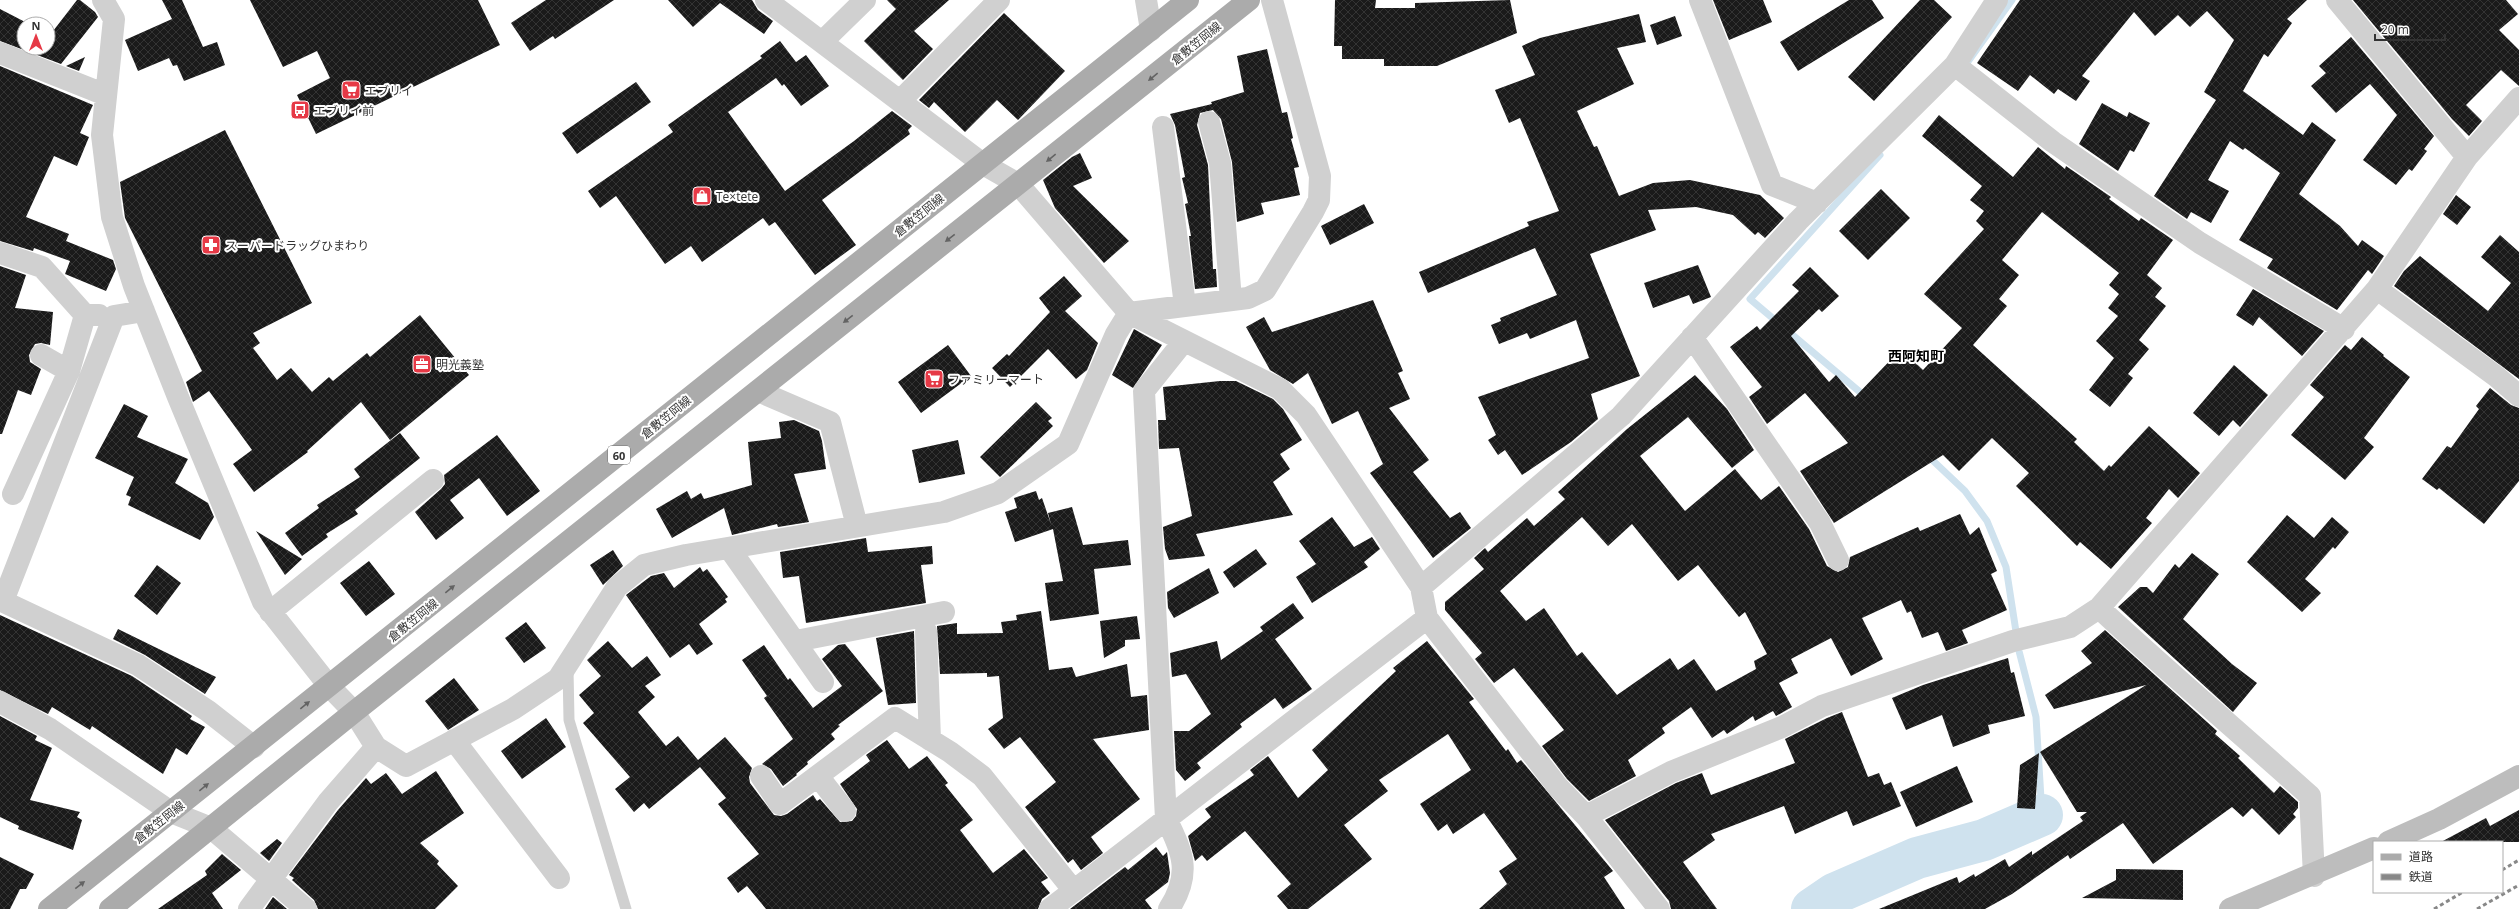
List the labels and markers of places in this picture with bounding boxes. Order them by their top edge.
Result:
supermarket icon: エブリイ [340,79,362,101]
place label: エブリイ [365,82,413,99]
bus stop icon: エブリイ前 [289,99,311,121]
place label: エブリイ前 [314,102,374,119]
shop icon: Te×tete [691,185,713,207]
place label: Te×tete [716,188,759,205]
pharmacy icon: スーパードラッグひまわり [200,234,222,256]
place label: スーパードラッグひまわり [225,237,369,254]
office icon: 明光義塾 [411,353,433,375]
place label: 明光義塾 [436,356,484,373]
supermarket icon: ファミリーマート [923,368,945,390]
place label: ファミリーマート [948,371,1044,388]

